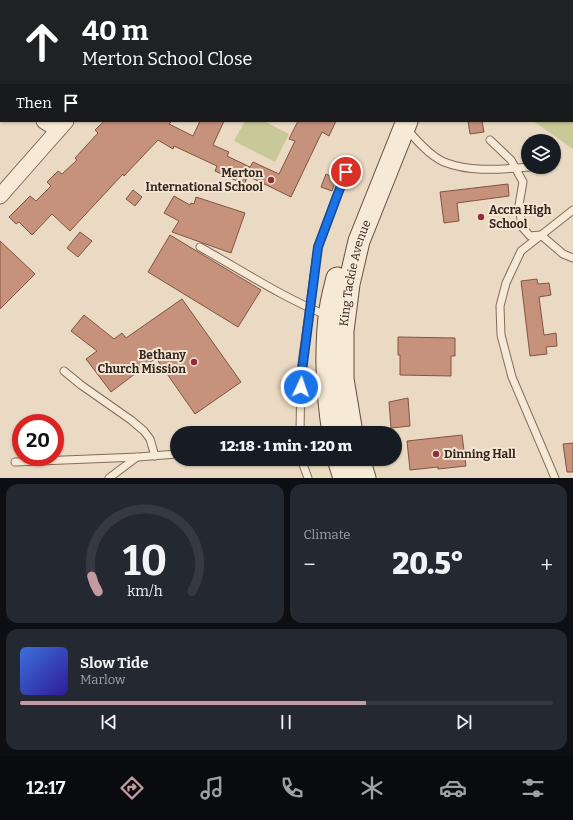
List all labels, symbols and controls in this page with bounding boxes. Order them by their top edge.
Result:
text: 40 m [82,14,149,47]
icon: ahead [16,16,68,68]
text: Merton School Close [82,48,252,70]
icon: arrive [60,92,82,114]
text: Then [16,94,52,112]
map controls [521,134,561,174]
button: layers [521,134,561,174]
pin [329,155,363,189]
icon: arrive [335,161,357,183]
place label: Merton International School [146,166,263,194]
marker: Merton International School [266,175,276,185]
place label: Accra High School [489,203,552,231]
marker: Accra High School [476,212,486,222]
street label: King Tackie Avenue [337,218,374,327]
place label: Bethany Church Mission [98,348,186,376]
marker: Bethany Church Mission [189,357,199,367]
position arrow [280,366,322,408]
speed limit sign: 20 [12,414,64,466]
text: 12:18 · 1 min · 120 m [220,437,352,455]
place label: Dinning Hall [444,447,516,461]
marker: Dinning Hall [431,449,441,459]
text: Climate [304,527,350,542]
text: 10 [123,535,167,585]
text: 20.5° [392,546,464,582]
text: − [304,551,316,578]
text: + [540,551,553,578]
text: km/h [127,582,163,599]
text: Slow Tide [80,654,148,672]
text: Marlow [80,672,125,687]
icon: previous [98,711,120,733]
icon: pause [275,711,297,733]
icon: next [453,711,475,733]
icon: directions [118,774,146,802]
icon: music [198,774,226,802]
icon: phone [278,774,306,802]
icon: climate [358,774,386,802]
icon: car [439,774,467,802]
icon: filters [519,774,547,802]
text: 12:17 [26,777,66,799]

